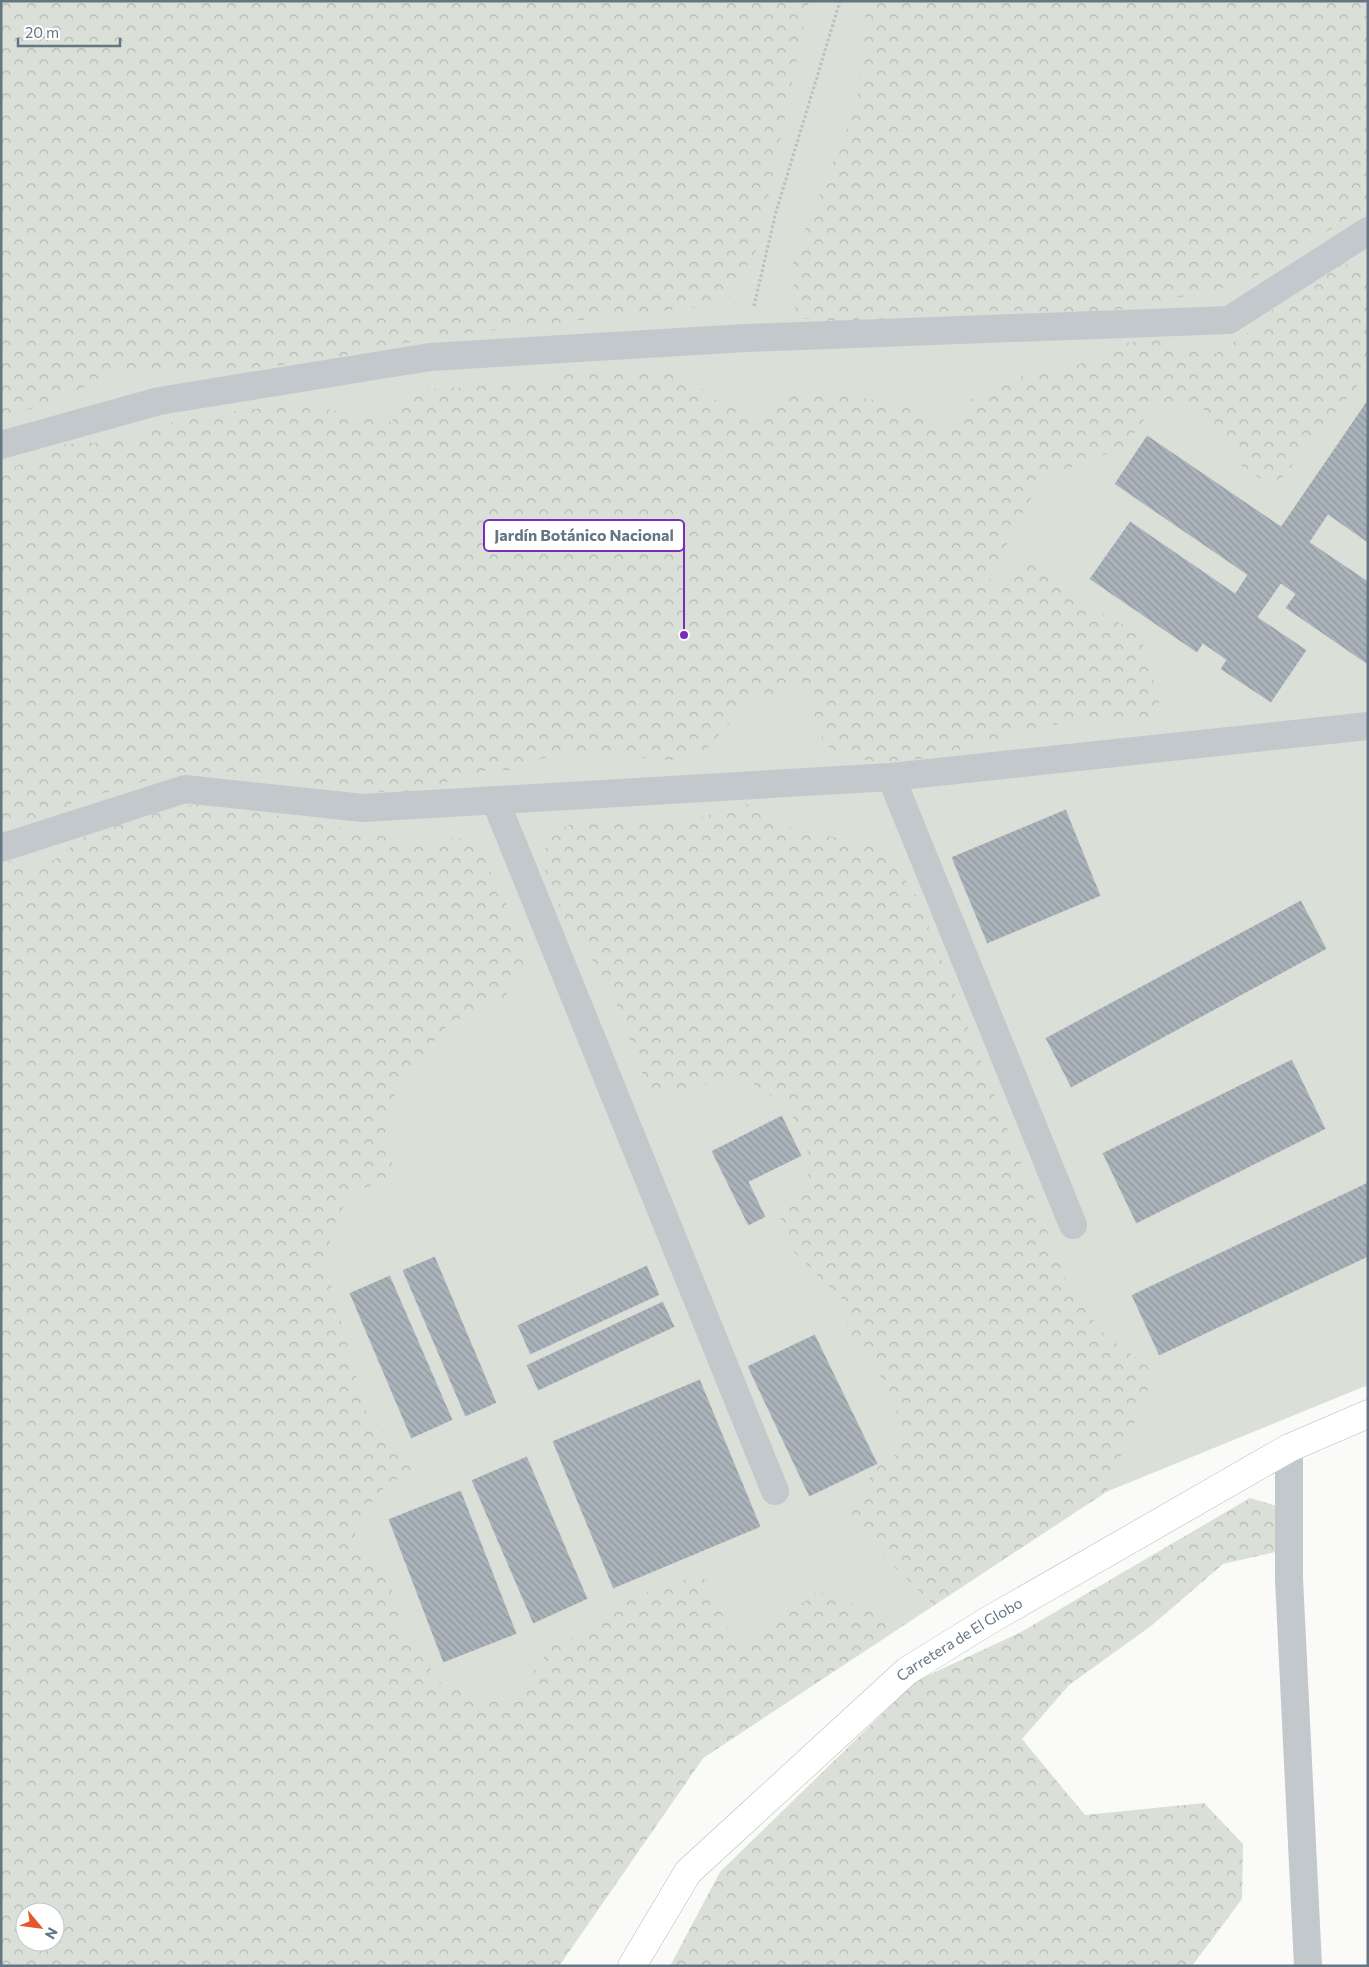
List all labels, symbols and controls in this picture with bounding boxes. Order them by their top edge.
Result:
scale bar [18,15,120,47]
text: 20 m [25,23,59,41]
callout: Jardín Botánico Nacional [484,520,684,551]
text: Jardín Botánico Nacional [494,525,674,544]
street label: Carretera de El Globo [892,1593,1025,1684]
north arrow [15,1902,65,1952]
text: N [42,1925,62,1942]

